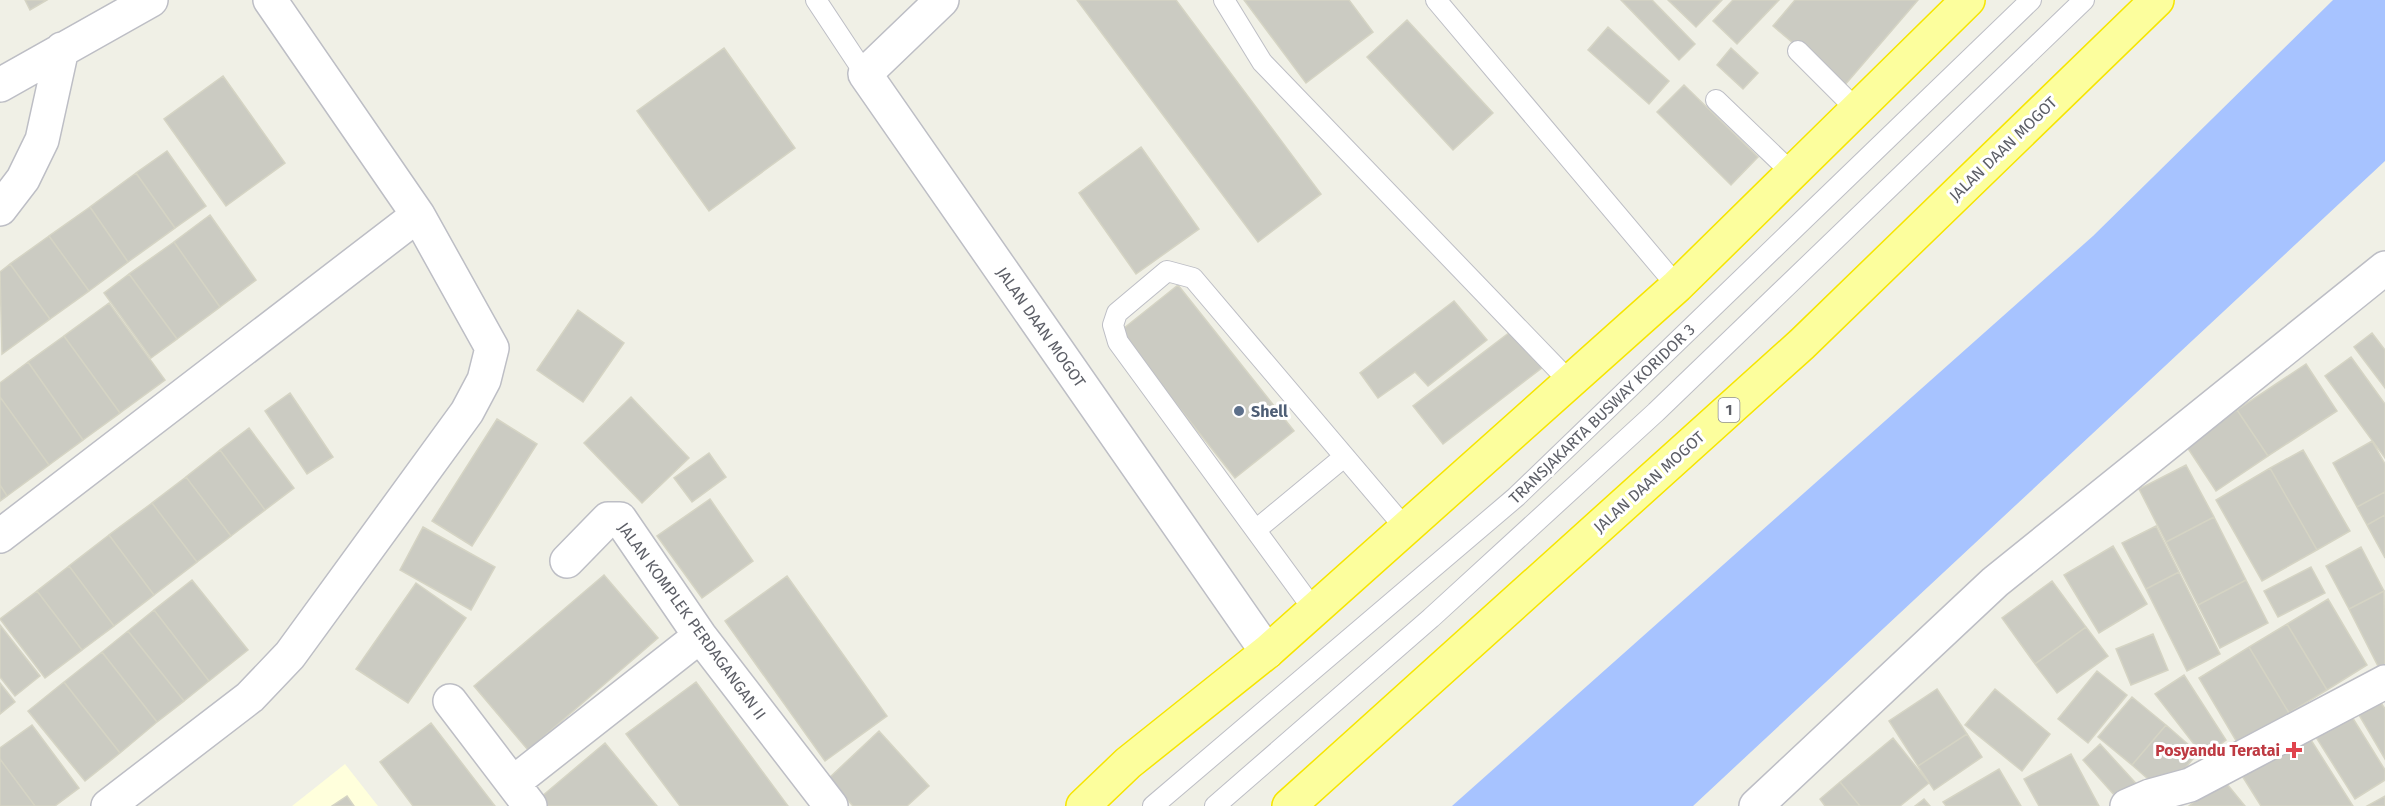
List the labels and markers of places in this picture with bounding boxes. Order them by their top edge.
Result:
place label: Shell [1251,402,1288,421]
marker: Shell [1232,404,1246,418]
place label: Posyandu Teratai [2155,741,2280,760]
marker: Posyandu Teratai [2285,741,2303,759]

